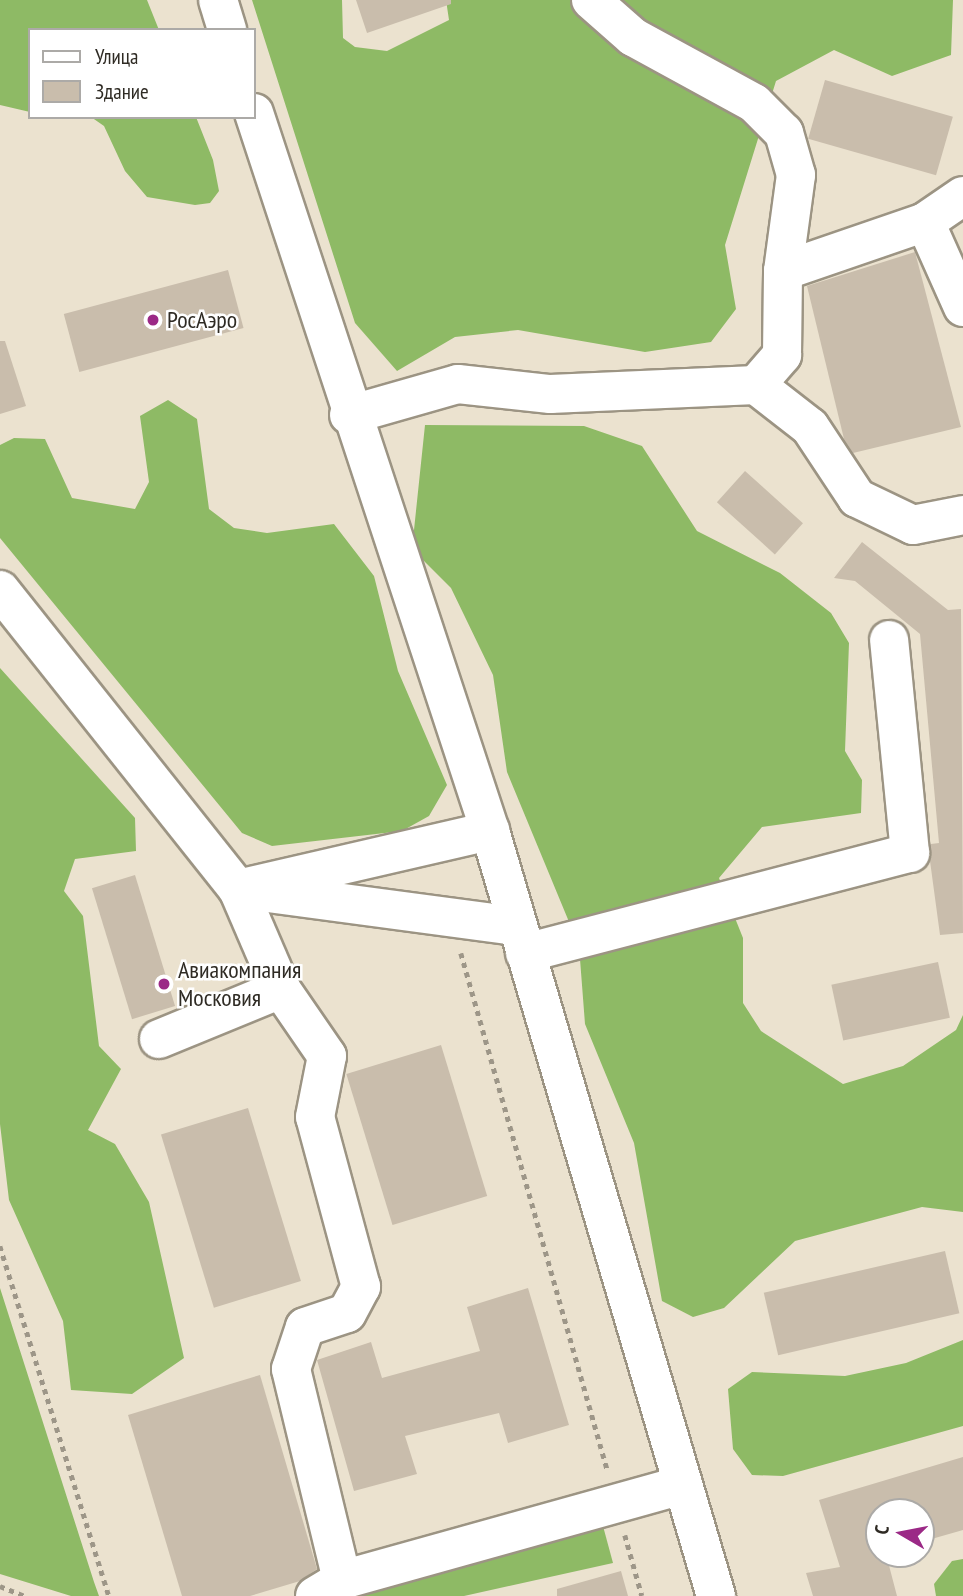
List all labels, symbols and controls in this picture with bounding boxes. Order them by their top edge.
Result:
legend [28,28,256,119]
text: Улица [95,43,138,70]
text: Здание [95,78,149,105]
place label: РосАэро [167,306,237,334]
marker: РосАэро [145,312,161,328]
place label: Авиакомпания Московия [178,956,301,1012]
marker: Авиакомпания Московия [156,976,172,992]
north arrow [865,1498,935,1568]
text: С [869,1523,894,1536]

